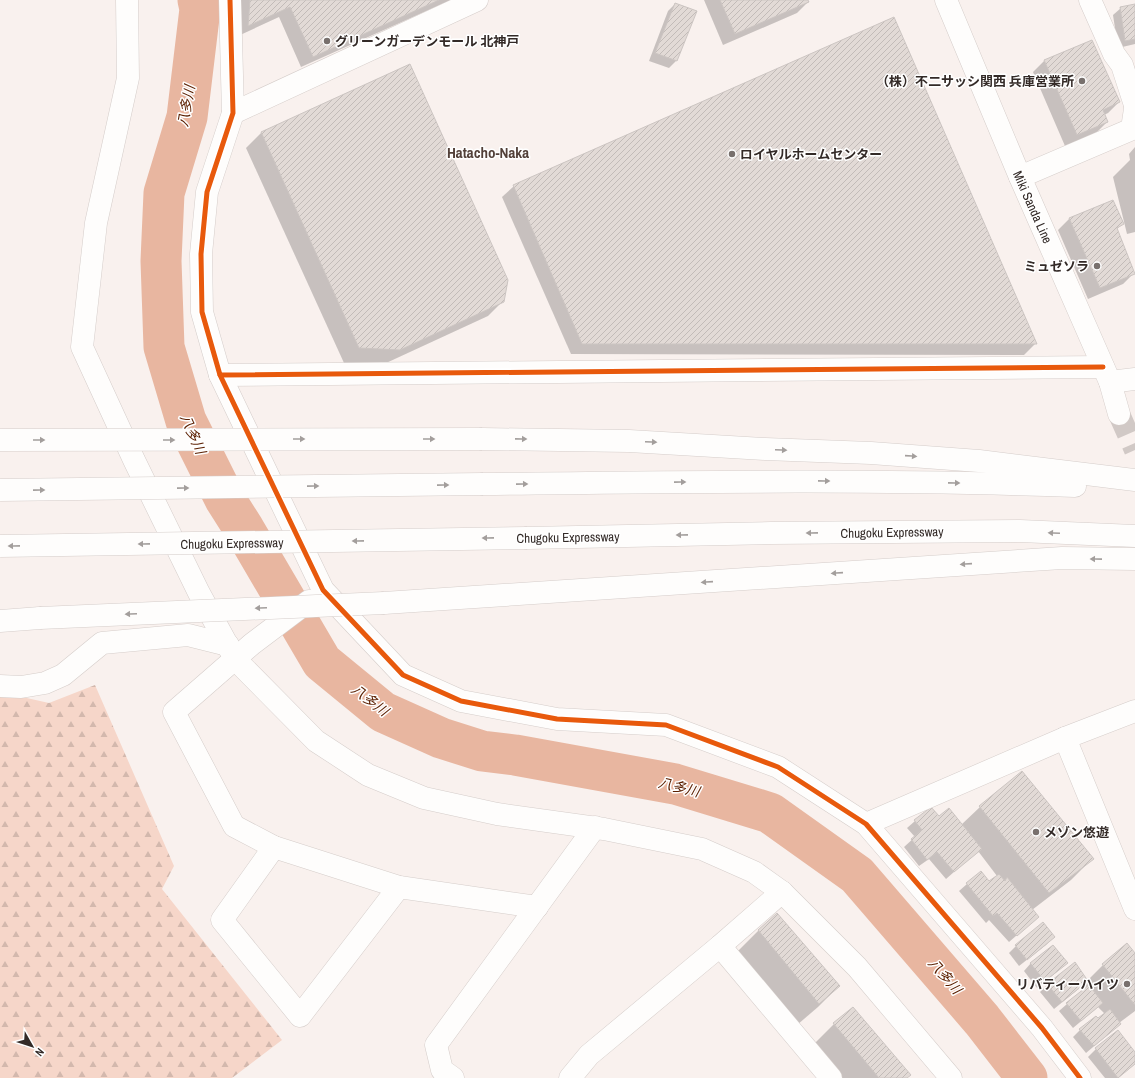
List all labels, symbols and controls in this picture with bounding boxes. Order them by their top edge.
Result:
place label: グリーンガーデンモール 北神戸 [335,33,519,50]
marker: グリーンガーデンモール 北神戸 [322,36,332,46]
place label: （株）不二サッシ関西 兵庫営業所 [876,73,1074,90]
marker: （株）不二サッシ関西 兵庫営業所 [1077,76,1087,86]
water label: 八多川 [173,82,199,128]
district label: Hatacho-Naka [447,142,529,163]
place label: ロイヤルホームセンター [740,146,882,163]
marker: ロイヤルホームセンター [727,149,737,159]
street label: Miki Sanda Line [1009,168,1056,246]
place label: ミュゼソラ [1024,258,1089,275]
marker: ミュゼソラ [1092,261,1102,271]
water label: 八多川 [176,411,211,459]
one-way arrow [293,436,306,442]
one-way arrow [423,436,436,442]
one-way arrow [515,436,527,443]
one-way arrow [33,437,46,443]
one-way arrow [163,437,176,443]
one-way arrow [645,439,657,446]
one-way arrow [775,446,787,453]
one-way arrow [905,453,917,460]
one-way arrow [818,478,831,484]
one-way arrow [674,479,687,485]
one-way arrow [948,479,960,486]
one-way arrow [516,481,529,487]
one-way arrow [437,482,450,488]
one-way arrow [307,483,319,490]
one-way arrow [177,485,190,491]
one-way arrow [33,486,45,493]
street label: Chugoku Expressway [840,523,944,542]
street label: Chugoku Expressway [516,528,620,547]
one-way arrow [805,530,818,536]
one-way arrow [1047,530,1060,536]
one-way arrow [675,532,688,538]
street label: Chugoku Expressway [180,534,284,553]
one-way arrow [482,535,494,542]
one-way arrow [352,537,364,544]
one-way arrow [137,541,150,547]
one-way arrow [7,543,20,549]
one-way arrow [1090,555,1102,562]
one-way arrow [960,561,972,568]
one-way arrow [830,569,843,576]
one-way arrow [701,578,713,585]
one-way arrow [254,605,267,611]
one-way arrow [125,610,137,617]
water label: 八多川 [348,680,394,721]
water label: 八多川 [656,773,703,801]
place label: メゾン悠遊 [1044,824,1109,841]
marker: メゾン悠遊 [1031,827,1041,837]
water label: 八多川 [924,954,967,999]
place label: リバティーハイツ [1016,976,1119,993]
marker: リバティーハイツ [1122,979,1132,989]
north arrow [12,1026,52,1066]
text: N [32,1045,47,1059]

